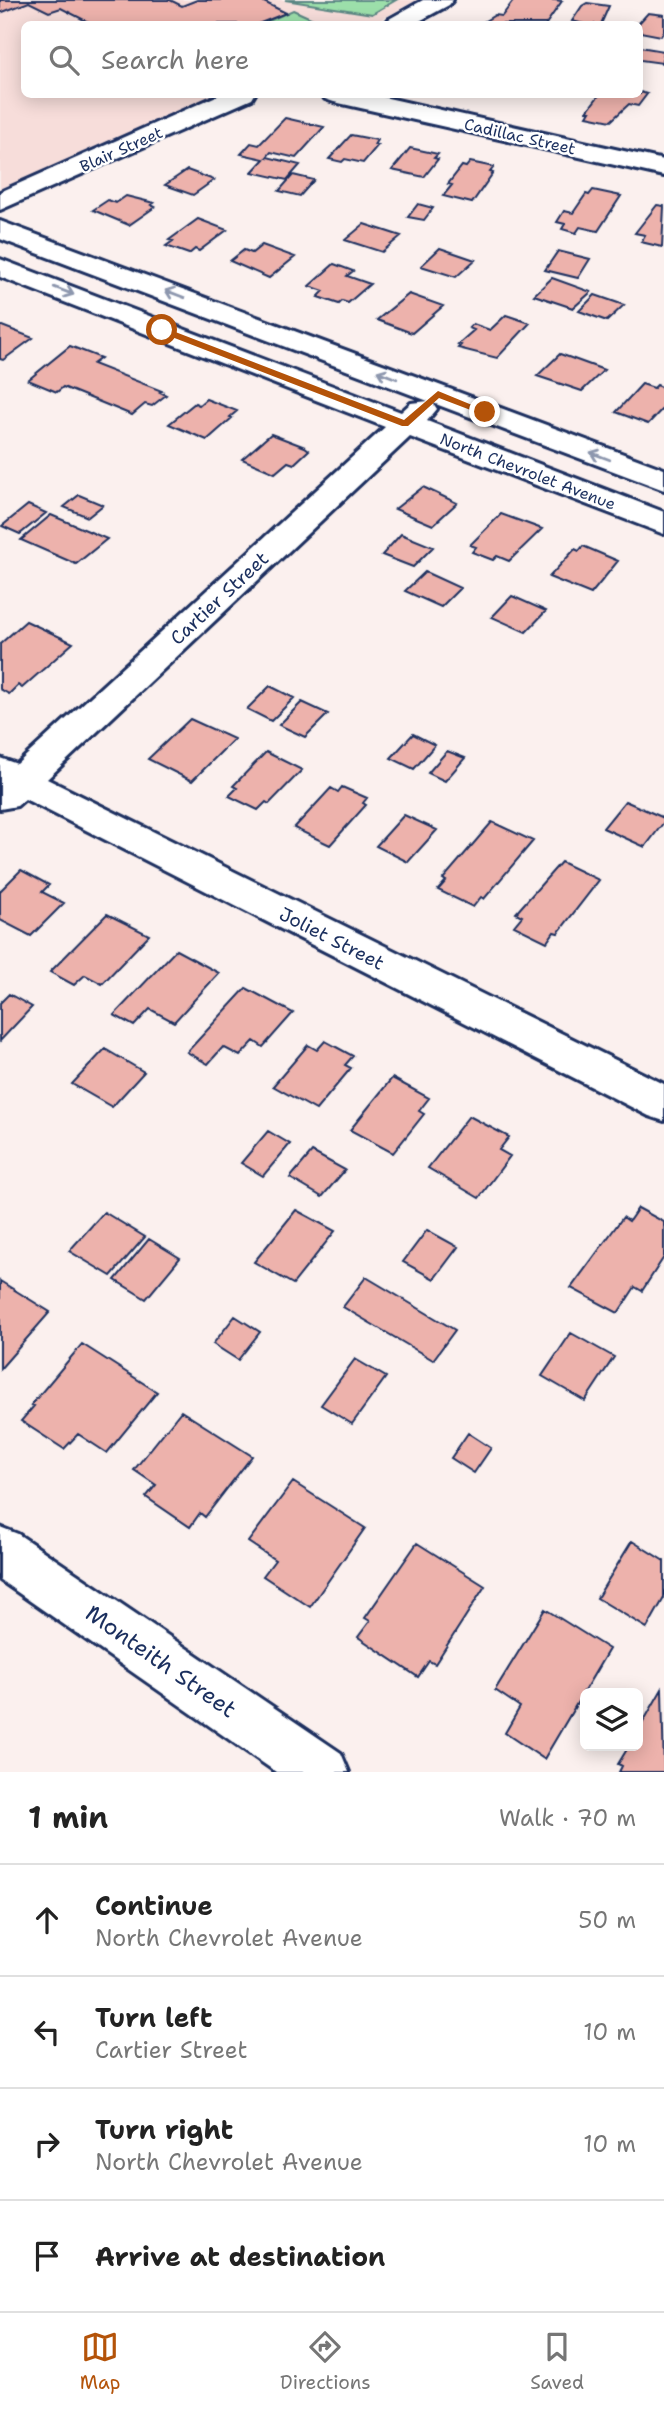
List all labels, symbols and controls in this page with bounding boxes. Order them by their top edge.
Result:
search box [21,21,643,98]
icon: search [45,41,83,79]
text: Search here [101,42,250,77]
street label: Cadillac Street [462,113,578,160]
street label: Blair Street [76,122,166,177]
one-way arrow [52,286,74,299]
one-way arrow [164,287,186,300]
route start [146,314,177,345]
one-way arrow [377,368,399,381]
route end [469,396,500,427]
street label: North Chevrolet Avenue [437,428,619,515]
one-way arrow [590,448,612,461]
street label: Cartier Street [165,546,274,650]
street label: Joliet Street [275,901,388,976]
street label: Monteith Street [80,1598,242,1724]
map controls [580,1688,643,1751]
button: layers [580,1688,643,1751]
text: 1 min [28,1797,108,1838]
text: Walk · 70 m [499,1803,636,1833]
text: Continue [95,1888,213,1923]
icon: ahead [28,1901,66,1939]
text: 50 m [578,1905,636,1935]
text: North Chevrolet Avenue [95,1923,363,1953]
text: Turn left [95,2000,212,2035]
icon: left [28,2013,66,2051]
text: 10 m [583,2017,636,2047]
text: Cartier Street [95,2035,248,2065]
text: Turn right [95,2112,233,2147]
icon: right [28,2125,66,2163]
text: 10 m [583,2129,636,2159]
text: North Chevrolet Avenue [95,2147,363,2177]
icon: arrive [28,2237,66,2275]
text: Arrive at destination [95,2239,385,2274]
tab: Map [80,2328,120,2395]
tab: Directions [280,2328,371,2395]
tab: Saved [530,2328,584,2395]

